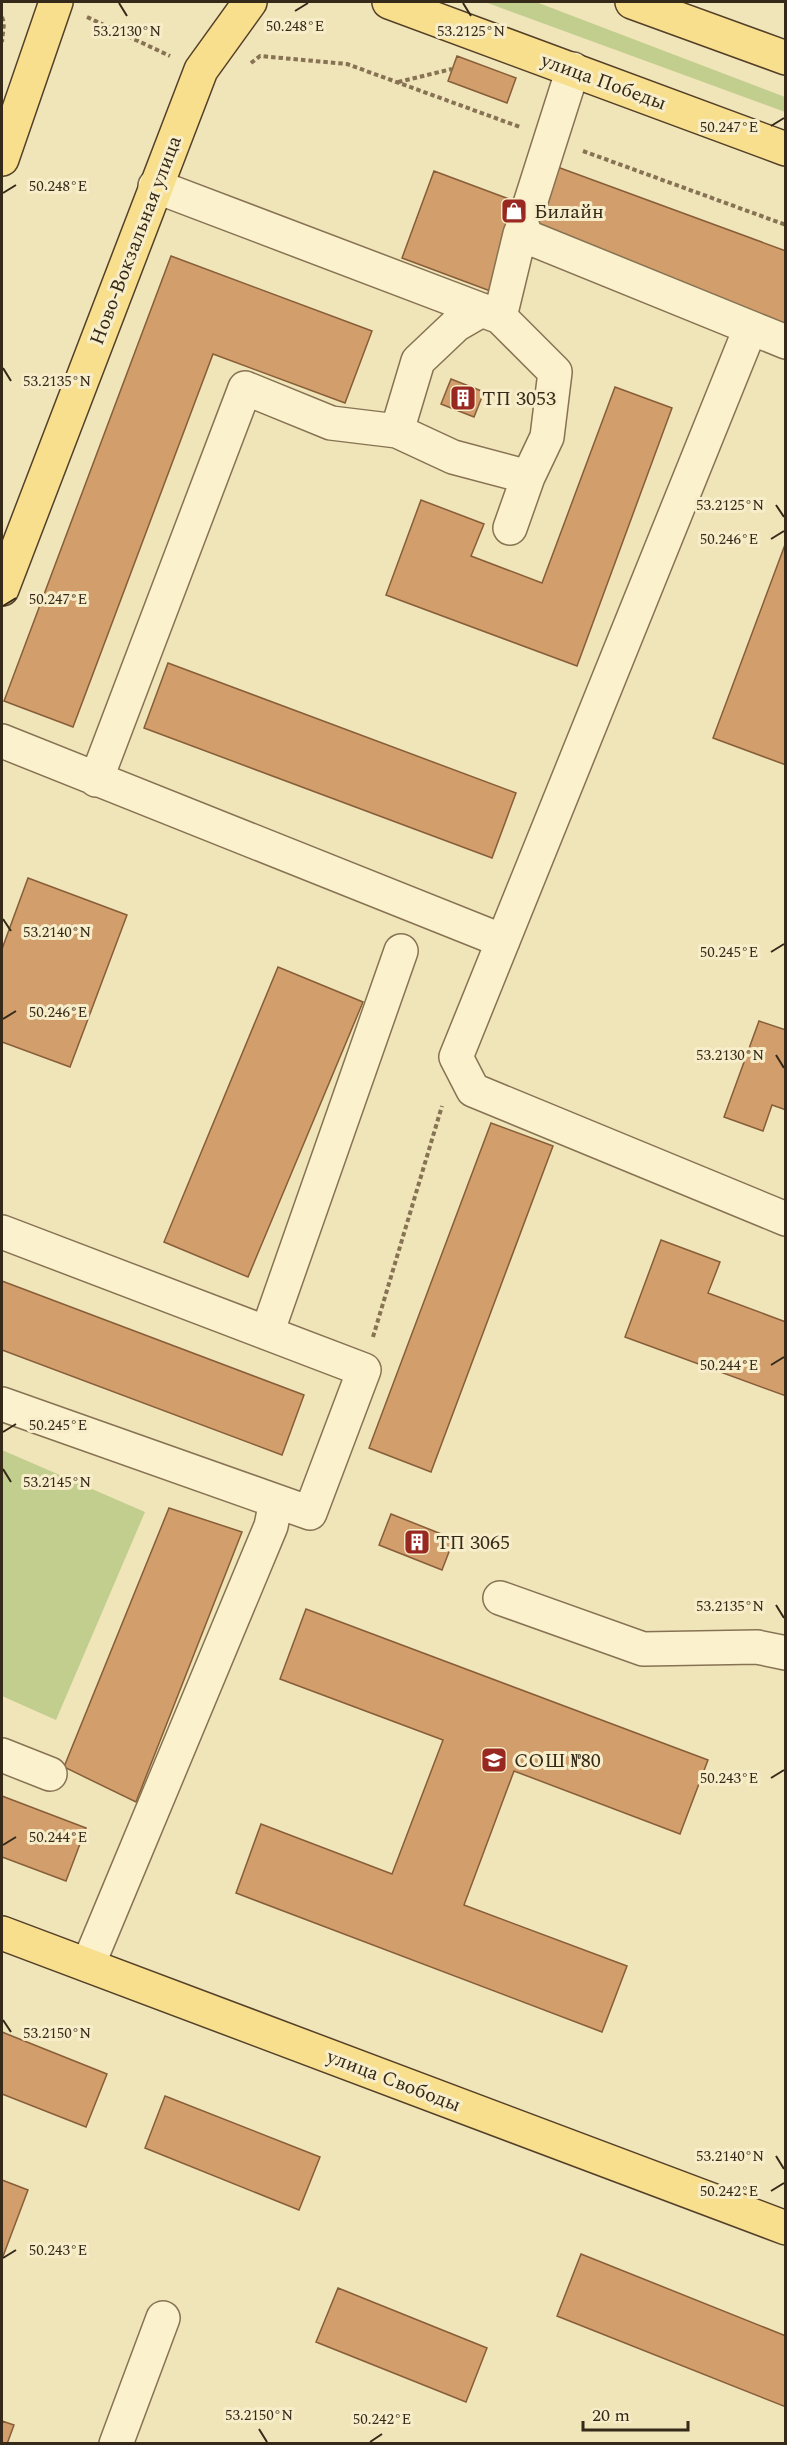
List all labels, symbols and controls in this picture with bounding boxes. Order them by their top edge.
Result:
text: 50.248°E [266,15,324,38]
text: 53.2130°N [93,20,161,43]
text: 53.2125°N [437,20,505,43]
street label: улица Победы [536,45,671,119]
text: 50.247°E [700,116,758,139]
street label: Ново-Вокзальная улица [82,131,190,349]
text: 50.248°E [29,175,87,198]
shop icon: Билайн [499,196,529,226]
place label: Билайн [534,197,604,227]
text: 53.2135°N [23,370,91,393]
building icon: ТП 3053 [448,383,478,413]
place label: ТП 3053 [482,384,556,414]
text: 53.2125°N [696,494,764,517]
text: 50.246°E [700,528,758,551]
text: 50.247°E [29,588,87,611]
text: 53.2140°N [23,921,91,944]
text: 50.245°E [700,941,758,964]
text: 50.246°E [29,1001,87,1024]
text: 53.2130°N [696,1044,764,1067]
text: 50.244°E [700,1354,758,1377]
text: 50.245°E [29,1414,87,1437]
text: 53.2145°N [23,1471,91,1494]
building icon: ТП 3065 [402,1527,432,1557]
place label: ТП 3065 [436,1528,510,1558]
text: 53.2135°N [696,1595,764,1618]
school or university icon: СОШ №80 [479,1745,509,1775]
place label: СОШ №80 [514,1746,601,1776]
text: 50.243°E [700,1767,758,1790]
text: 50.244°E [29,1826,87,1849]
text: 53.2150°N [23,2022,91,2045]
street label: улица Свободы [321,2041,465,2120]
text: 53.2140°N [696,2145,764,2168]
text: 50.242°E [700,2180,758,2203]
text: 50.243°E [29,2239,87,2262]
scale bar [583,2394,688,2432]
text: 20 m [592,2402,630,2429]
text: 53.2150°N [225,2404,293,2427]
text: 50.242°E [353,2408,411,2431]

